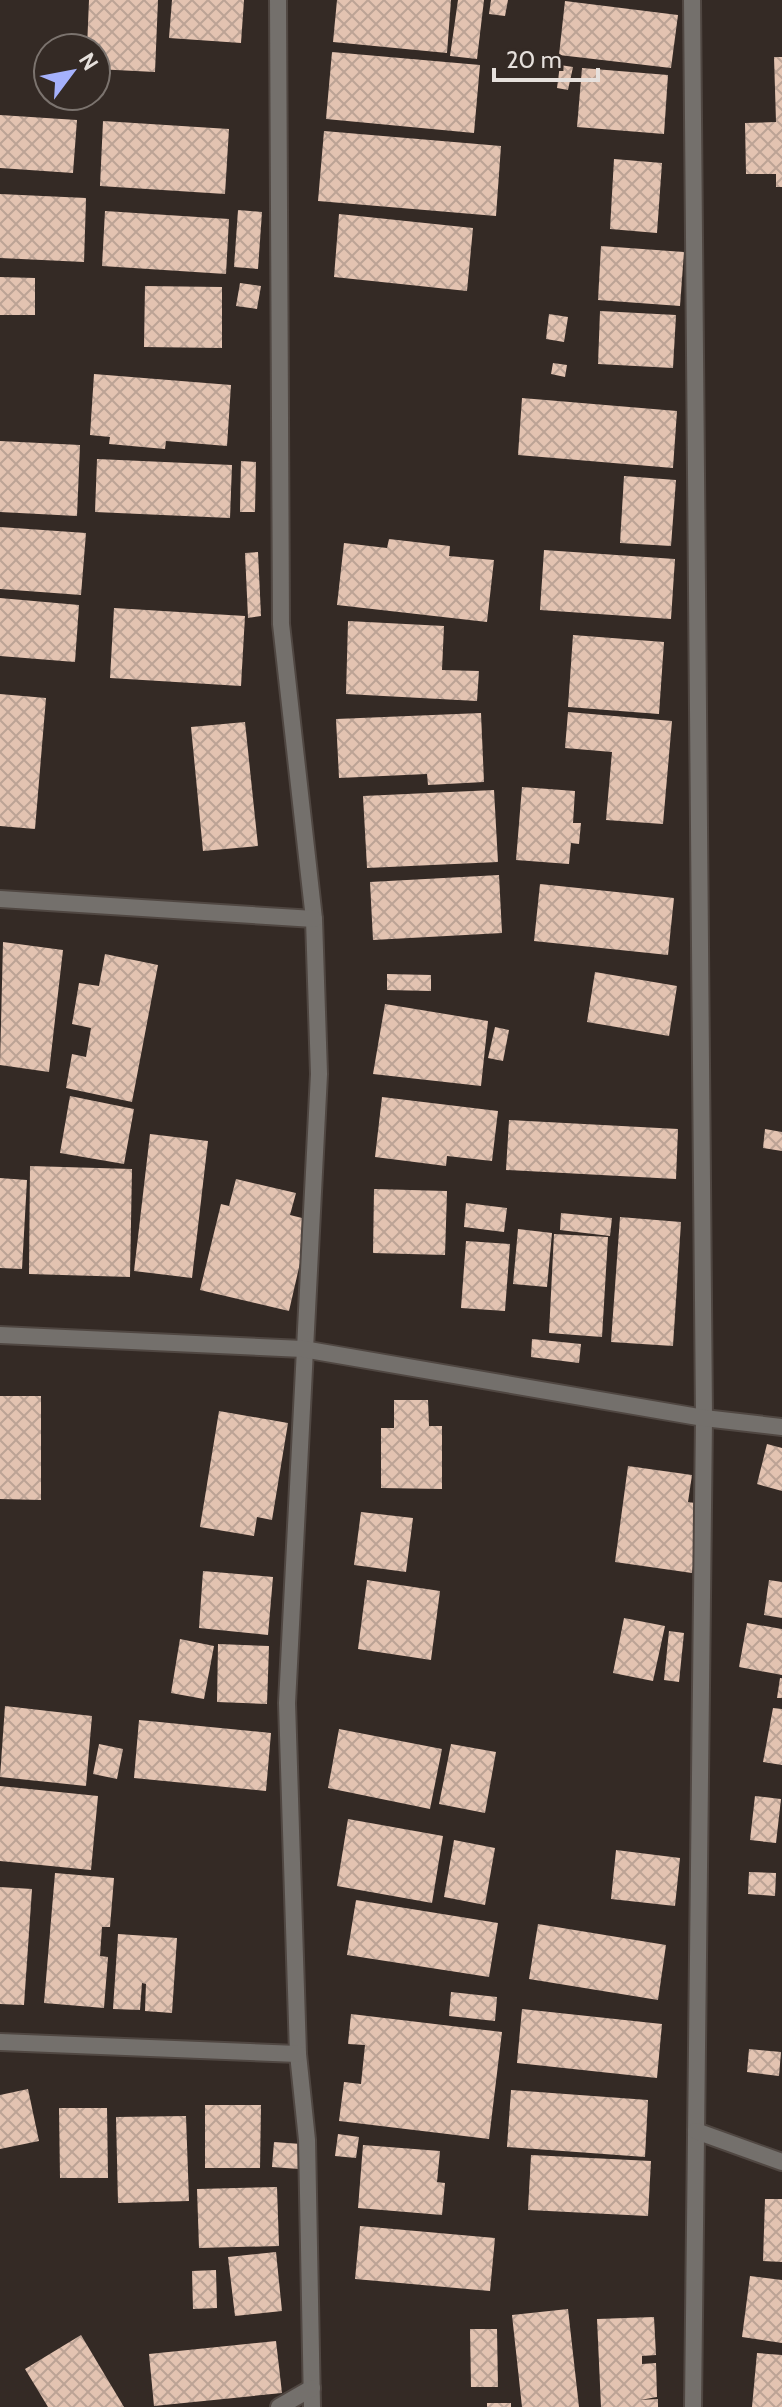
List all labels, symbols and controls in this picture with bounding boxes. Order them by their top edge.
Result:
north arrow [32,32,112,112]
scale bar [494,32,598,82]
text: 20 m [506,45,562,74]
text: N [73,48,104,75]

